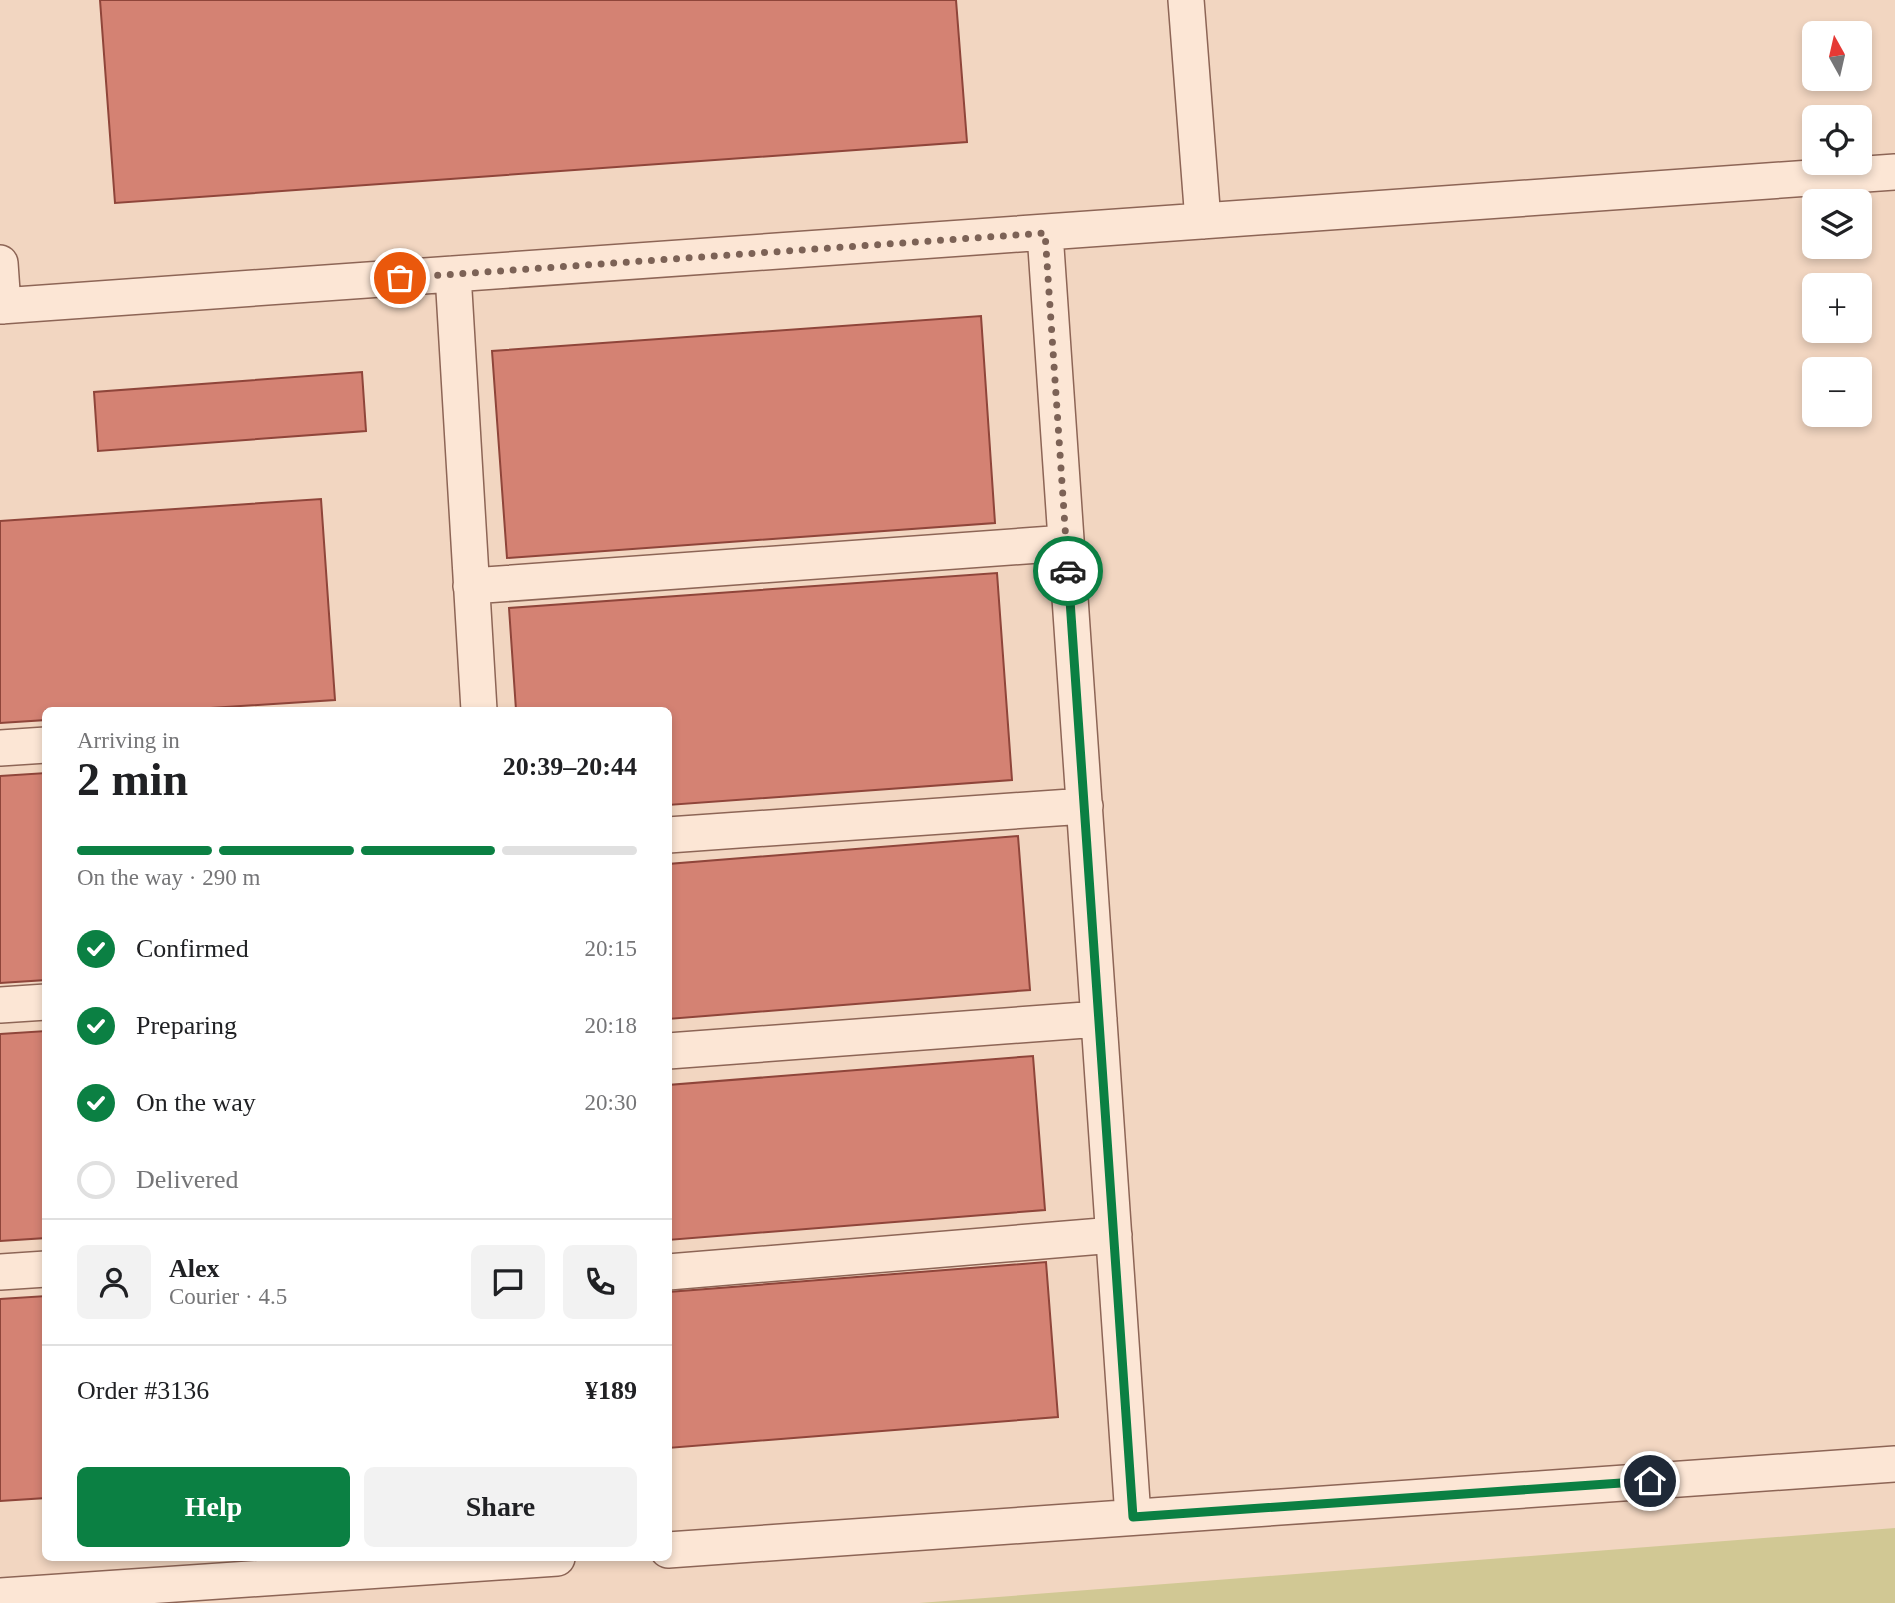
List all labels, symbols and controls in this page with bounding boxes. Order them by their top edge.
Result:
north arrow [1802,21,1872,91]
map controls [1802,21,1872,427]
button: locate [1802,105,1872,175]
button: layers [1802,189,1872,259]
pin [370,248,430,308]
icon: bag [381,259,419,297]
button: + [1802,273,1872,343]
button: − [1802,357,1872,427]
courier [1033,536,1103,606]
icon: car [1049,552,1087,590]
text: Arriving in [77,728,180,753]
text: 20:39–20:44 [503,752,637,781]
text: 2 min [77,754,188,805]
text: On the way · 290 m [77,865,260,890]
icon: check [77,930,115,968]
text: Confirmed [136,934,249,963]
text: 20:15 [585,936,637,961]
icon: check [77,1007,115,1045]
text: Preparing [136,1011,237,1040]
text: 20:18 [585,1013,637,1038]
icon: check [77,1084,115,1122]
text: On the way [136,1088,256,1117]
text: 20:30 [585,1090,637,1115]
text: Delivered [136,1165,239,1194]
button: person [77,1245,151,1319]
button: chat [471,1245,545,1319]
button: phone [563,1245,637,1319]
text: Alex [169,1254,220,1283]
text: Courier · 4.5 [169,1284,287,1309]
text: Order #3136 [77,1376,209,1405]
text: ¥189 [585,1376,637,1405]
pin [1620,1451,1680,1511]
icon: home [1631,1462,1669,1500]
button: Help [77,1467,350,1547]
button: Share [364,1467,637,1547]

